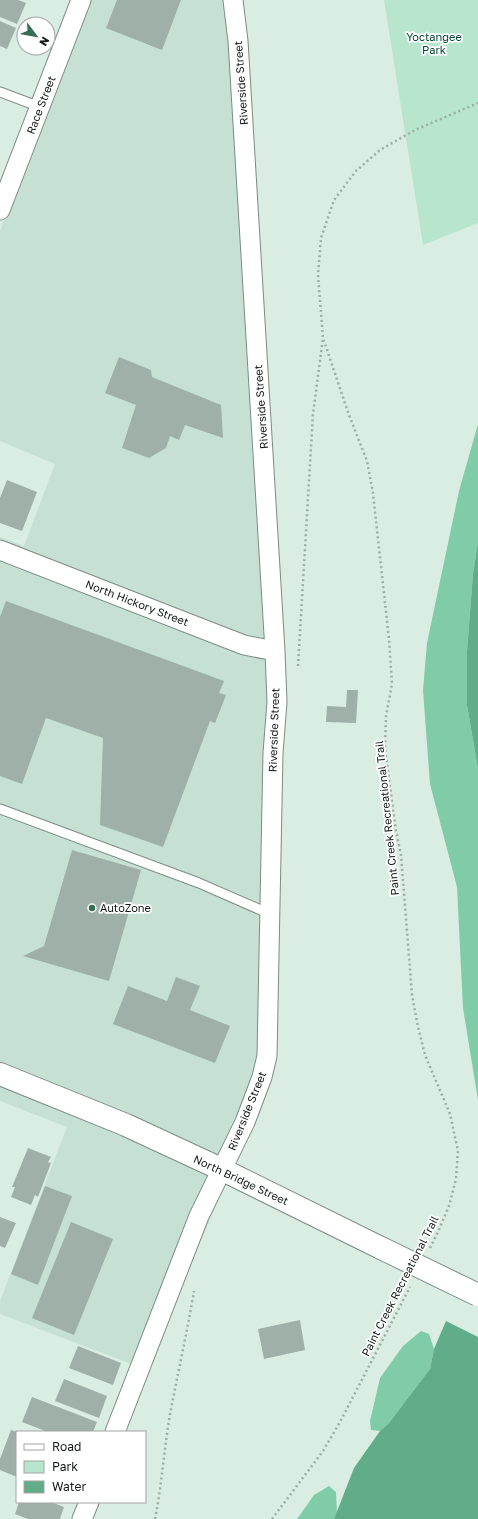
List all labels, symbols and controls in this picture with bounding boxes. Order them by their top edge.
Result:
north arrow [16,16,56,56]
park label: Yoctangee Park [406,30,462,56]
text: N [37,35,53,49]
street label: Riverside Street [231,41,250,126]
street label: Race Street [23,74,58,136]
street label: Riverside Street [251,365,270,450]
street label: North Hickory Street [84,577,191,628]
street label: Riverside Street [266,688,281,772]
street label: Paint Creek Recreational Trail [372,739,401,896]
place label: AutoZone [100,901,151,914]
marker: AutoZone [87,903,97,913]
street label: Riverside Street [225,1069,268,1152]
street label: North Bridge Street [192,1152,291,1207]
street label: Paint Creek Recreational Trail [358,1213,441,1358]
legend [16,1431,146,1503]
text: Road [52,1439,81,1454]
text: Park [52,1459,78,1474]
text: Water [52,1479,86,1494]

